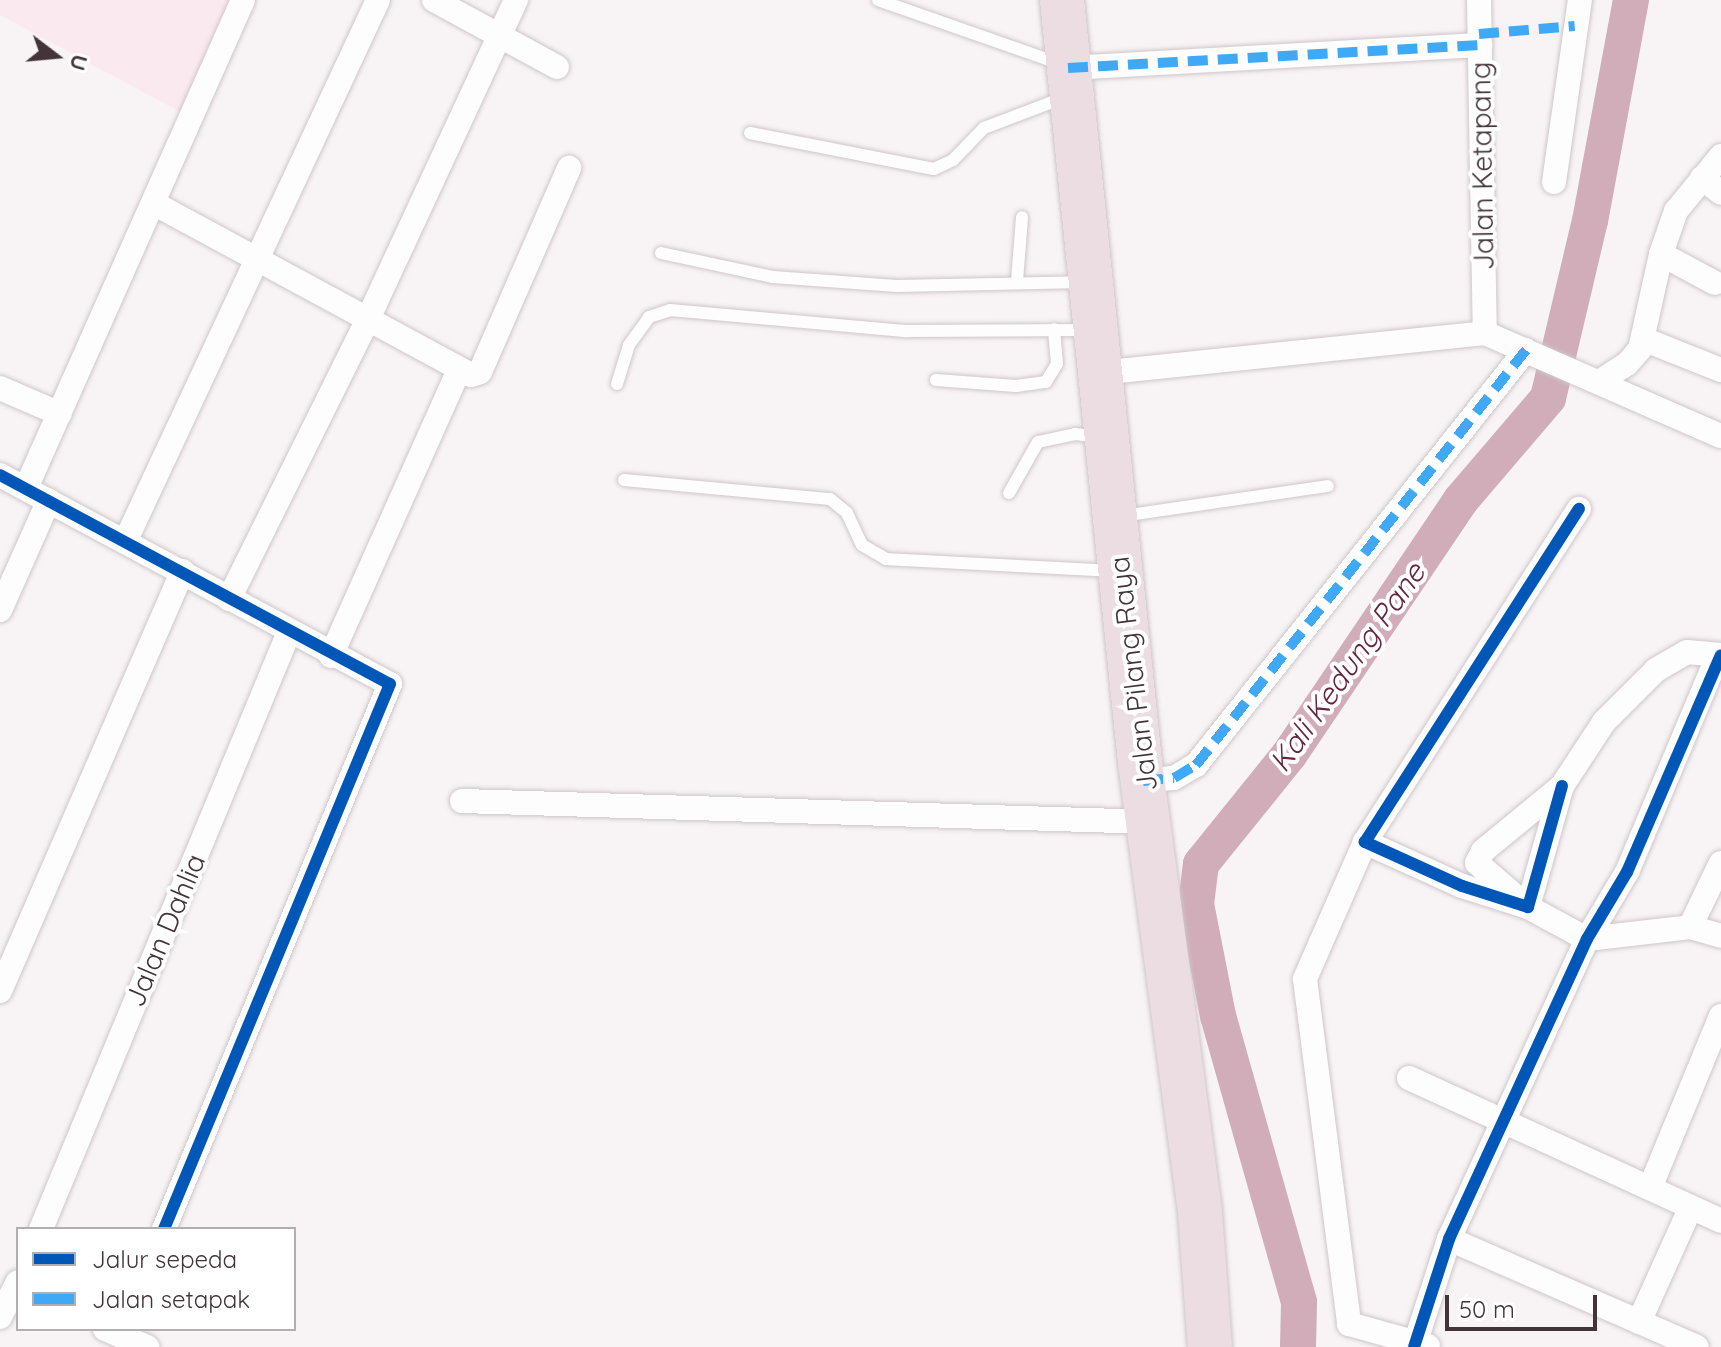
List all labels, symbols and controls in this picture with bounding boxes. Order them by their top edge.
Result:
north arrow [16,16,96,96]
text: U [63,51,95,74]
street label: Jalan Ketapang [1463,62,1501,270]
street label: Jalan Pilang Raya [1102,555,1164,793]
water label: Kali Kedung Pane [1262,556,1432,778]
street label: Jalan Dahlia [118,849,212,1011]
legend [16,1227,296,1331]
text: Jalur sepeda [92,1244,237,1274]
scale bar [1449,1279,1601,1329]
text: Jalan setapak [92,1284,250,1314]
text: 50 m [1459,1294,1515,1324]

